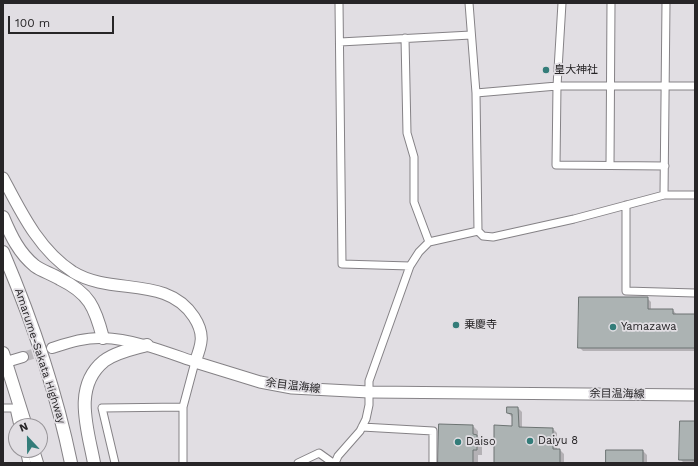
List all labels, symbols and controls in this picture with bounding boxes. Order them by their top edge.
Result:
scale bar [10,8,116,34]
text: 100 m [15,16,50,30]
place label: 皇大神社 [554,63,598,77]
marker: 皇大神社 [541,65,551,75]
street label: Amarume-Sakata Highway [12,287,68,425]
place label: 乗慶寺 [464,318,497,332]
marker: 乗慶寺 [451,320,461,330]
place label: Yamazawa [621,320,677,334]
marker: Yamazawa [608,322,618,332]
street label: 余目温海線 [265,376,321,396]
street label: 余目温海線 [589,387,645,401]
north arrow [8,418,48,458]
text: N [17,420,30,435]
place label: Daiyu 8 [538,434,578,448]
place label: Daiso [466,435,495,449]
marker: Daiyu 8 [525,436,535,446]
marker: Daiso [453,437,463,447]

